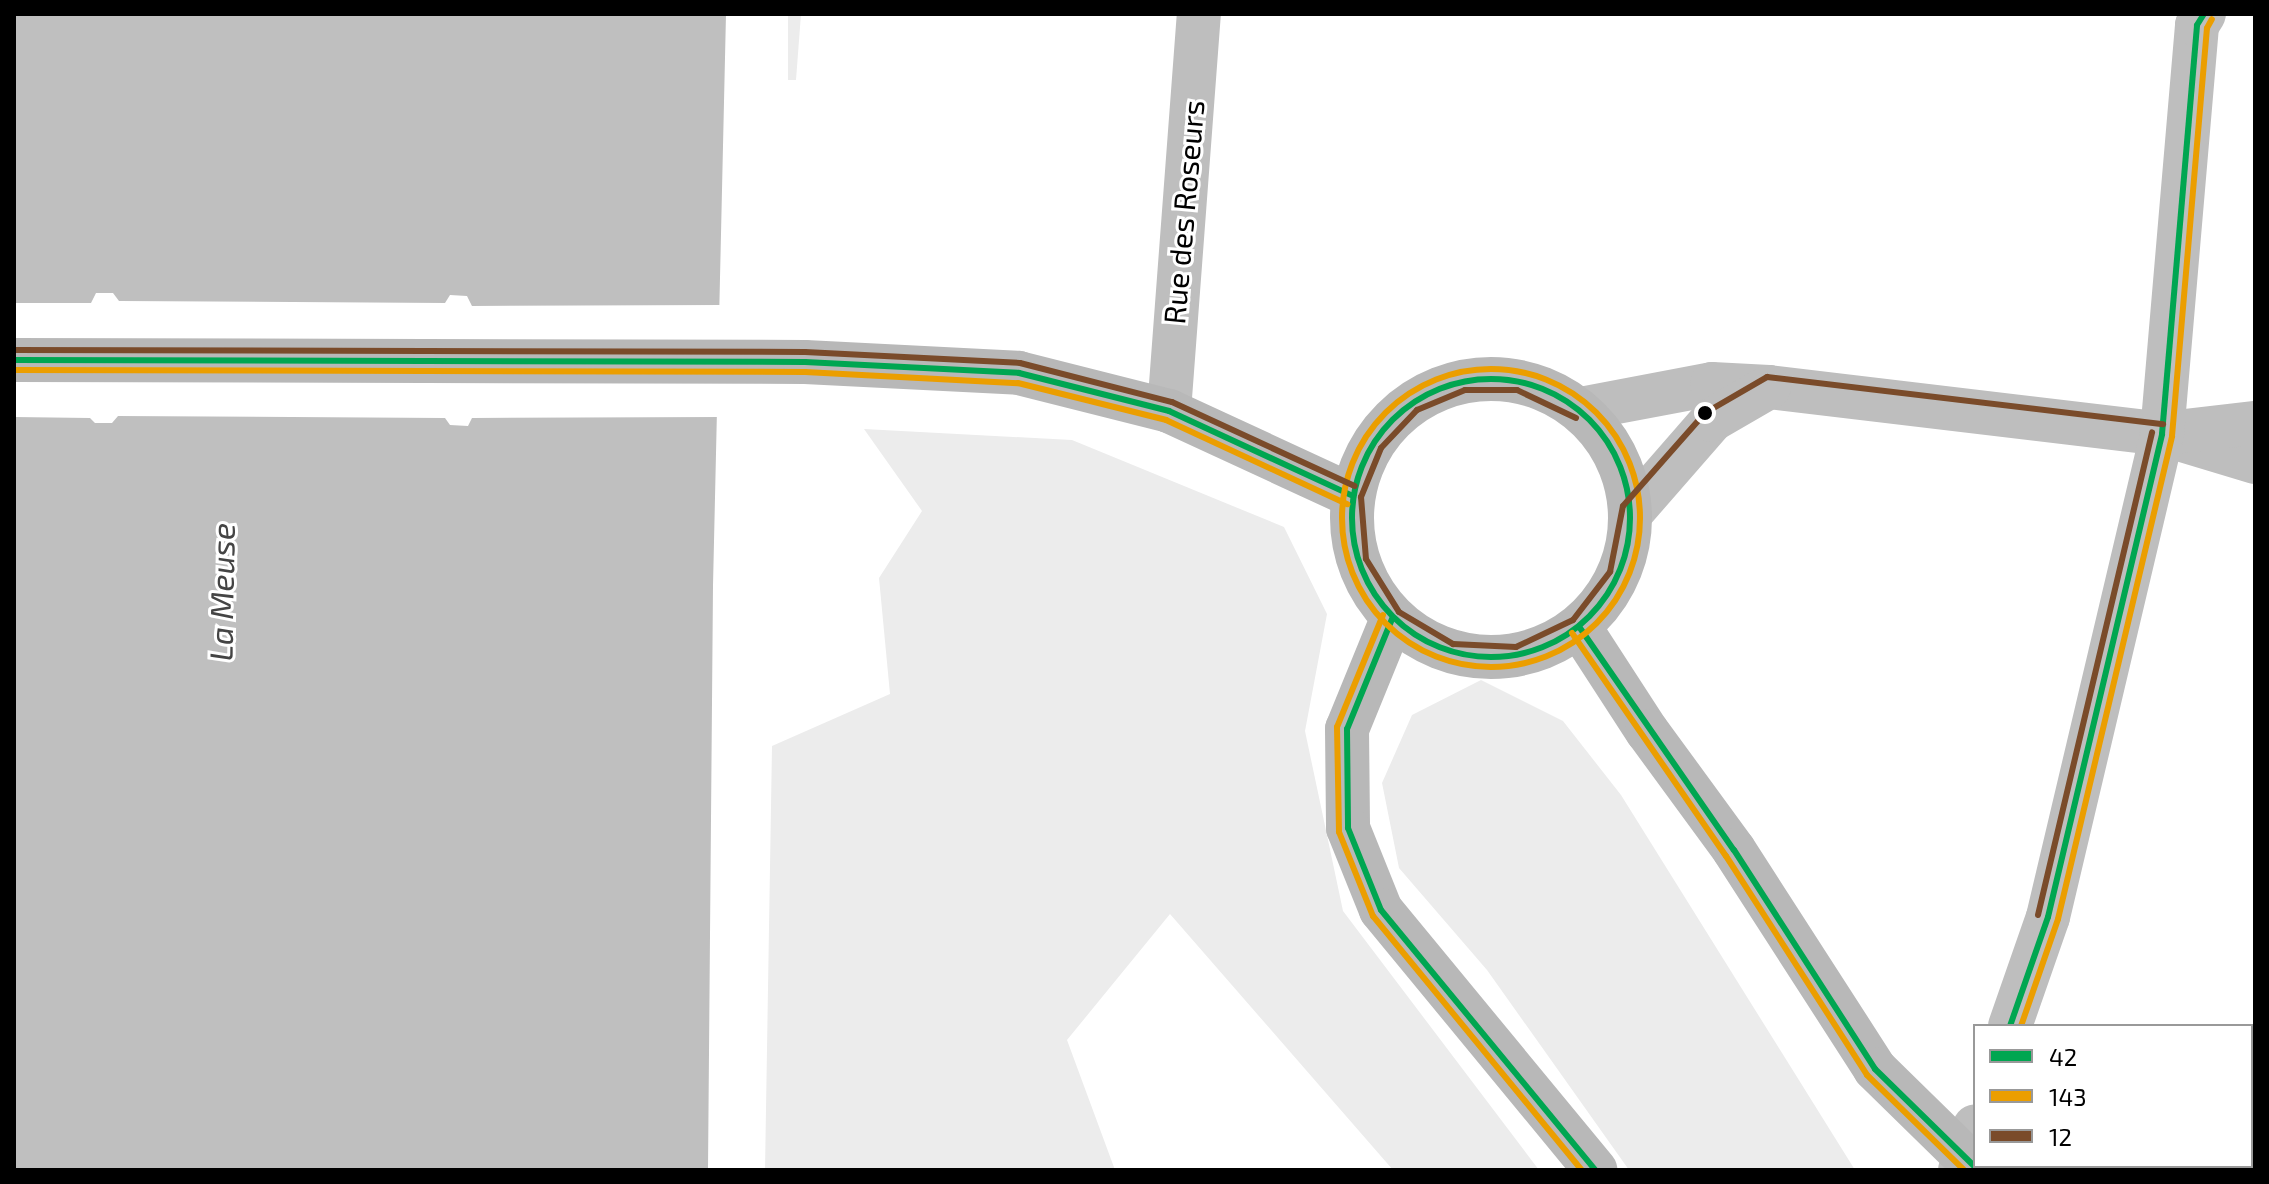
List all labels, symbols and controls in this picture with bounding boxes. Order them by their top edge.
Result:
street label: Rue des Roseurs [1155,98,1211,326]
unlabelled marker [1697,405,1713,421]
water label: La Meuse [201,522,241,662]
legend [1973,1024,2253,1168]
text: 42 [2049,1042,2077,1071]
text: 143 [2049,1082,2087,1111]
text: 12 [2049,1122,2072,1151]

